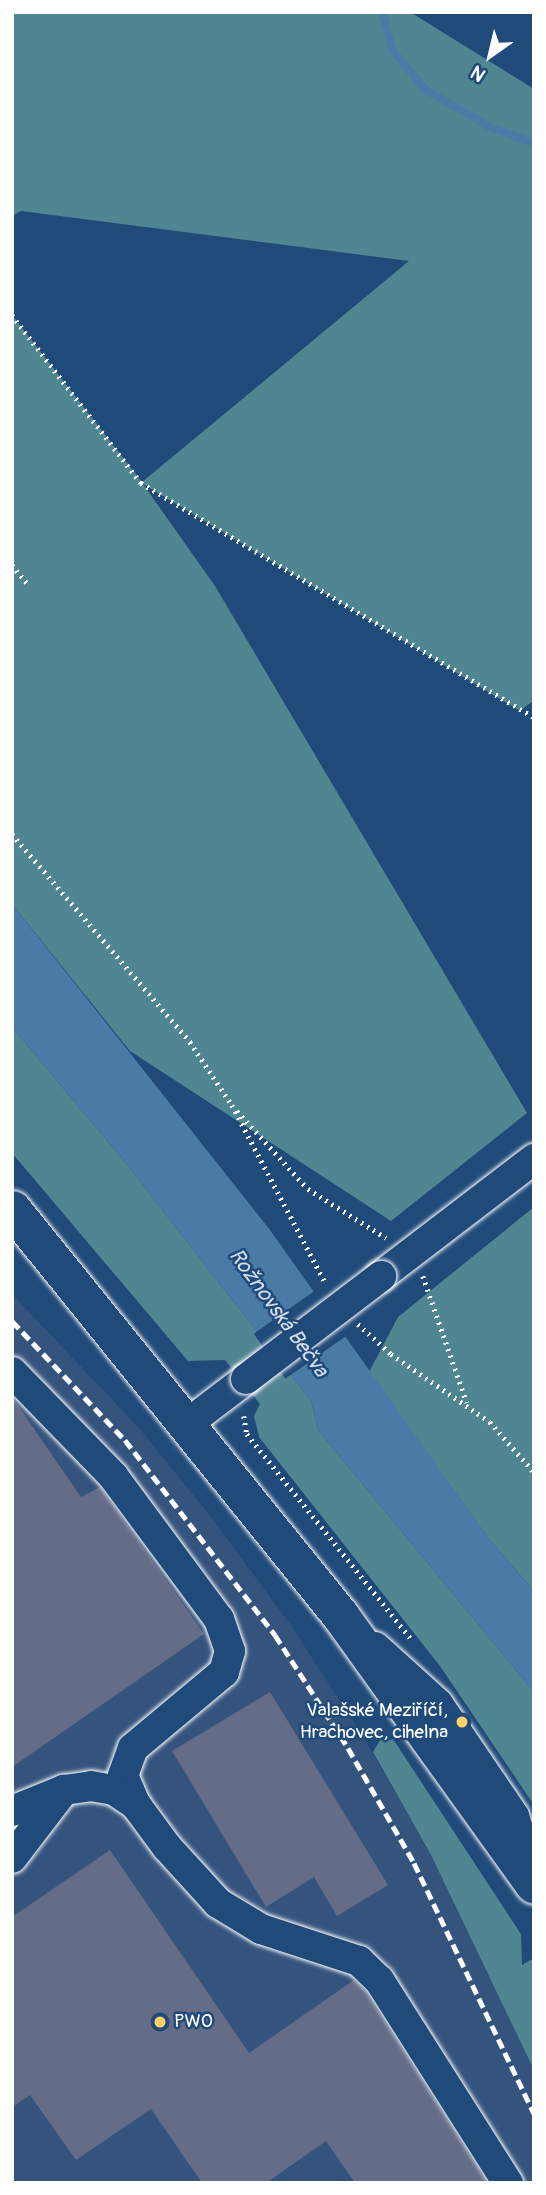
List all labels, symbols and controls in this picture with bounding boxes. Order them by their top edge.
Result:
north arrow [455,21,525,91]
text: N [466,60,490,87]
water label: Rožnovská Bečva [223,1244,333,1382]
place label: Valašské Meziříčí, Hrachovec, cihelna [300,1700,448,1744]
marker: Valašské Meziříčí, Hrachovec, cihelna [454,1714,470,1730]
place label: PWO [174,2011,213,2033]
marker: PWO [152,2014,168,2030]

